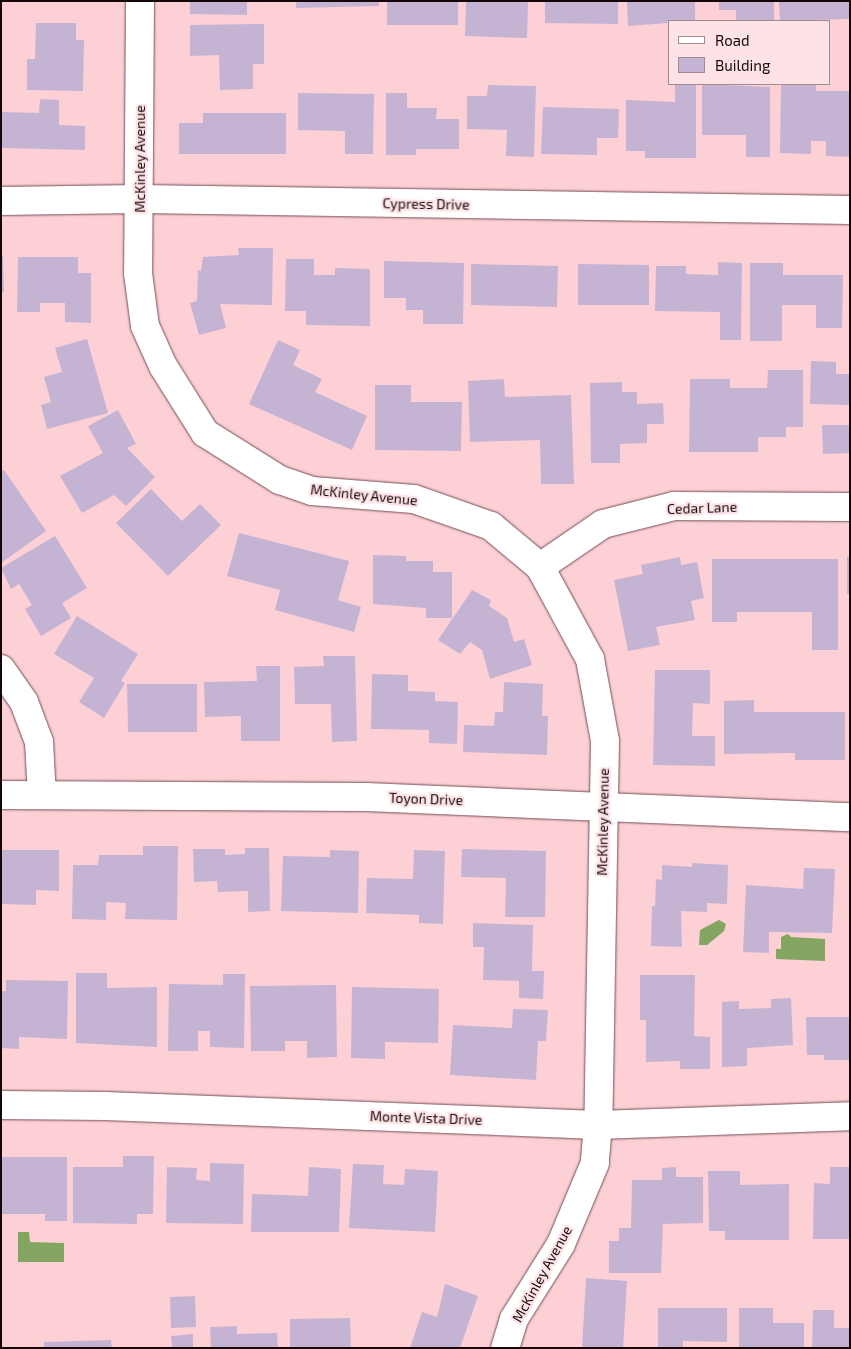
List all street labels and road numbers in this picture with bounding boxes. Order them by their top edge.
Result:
street label: McKinley Avenue [132,105,148,213]
street label: Cypress Drive [382,195,470,213]
street label: McKinley Avenue [309,481,419,509]
street label: Cedar Lane [666,498,738,518]
street label: McKinley Avenue [594,768,612,876]
street label: Toyon Drive [389,789,463,809]
street label: Monte Vista Drive [369,1108,483,1128]
street label: McKinley Avenue [508,1223,576,1325]

